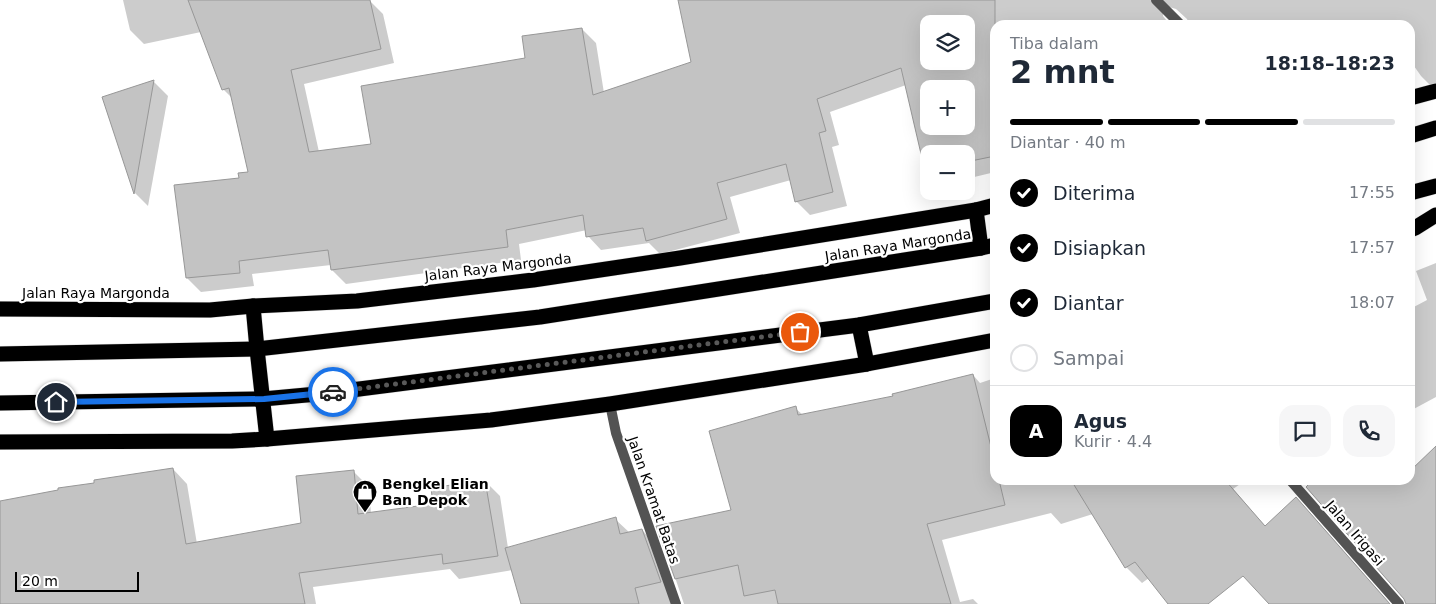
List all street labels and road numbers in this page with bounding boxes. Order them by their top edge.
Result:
street label: Jalan Raya Margonda [823,226,972,265]
street label: Jalan Raya Margonda [423,250,572,284]
street label: Jalan Raya Margonda [21,285,170,301]
street label: Jalan Kramat Batas [624,433,683,566]
street label: Jalan Irigasi [1322,496,1388,569]

